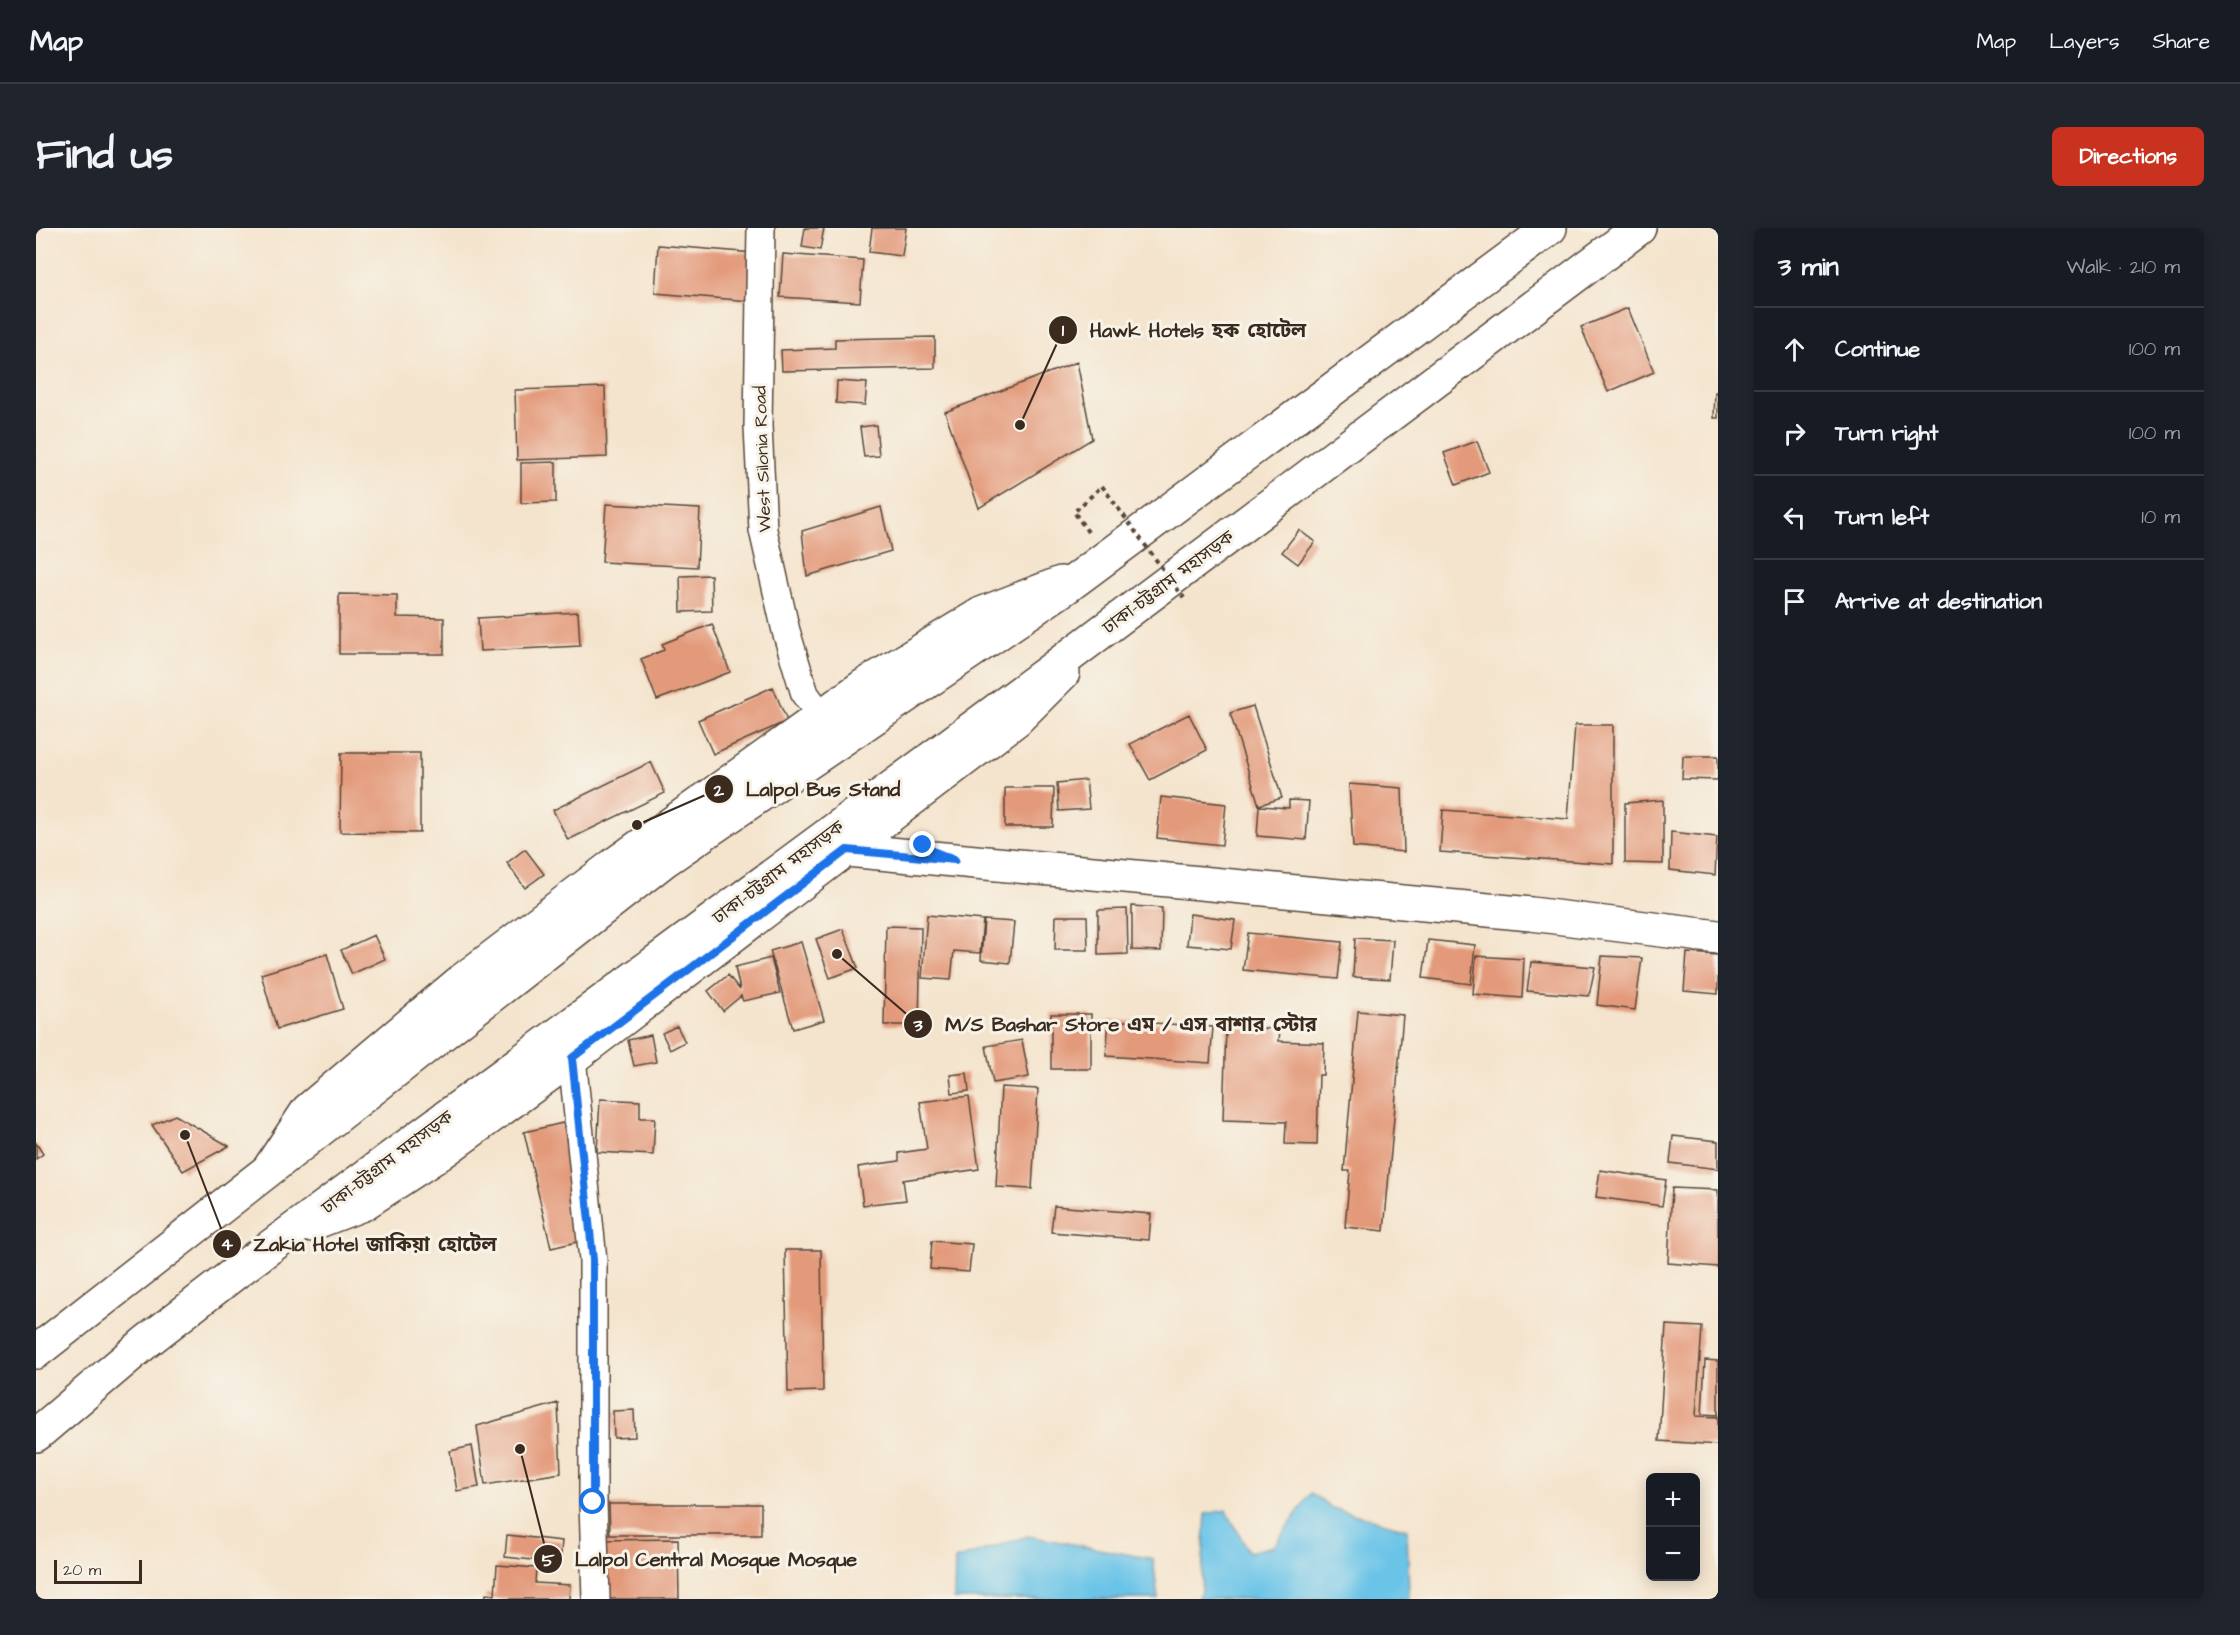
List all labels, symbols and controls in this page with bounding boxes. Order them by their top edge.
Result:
text: Map [30,22,83,61]
text: Map [1976,27,2016,56]
text: Layers [2049,27,2119,56]
text: Share [2152,27,2210,56]
text: Find us [36,127,173,185]
button: Directions [2052,127,2204,186]
text: 3 min [1778,249,1839,285]
text: Walk · 210 m [2067,253,2180,281]
callout: Hawk Hotels হক হোটেল [1048,311,1319,349]
text: Hawk Hotels হক হোটেল [1090,317,1307,345]
text: 1 [1062,318,1065,343]
icon: ahead [1778,333,1811,366]
text: Continue [1835,334,1920,365]
text: 100 m [2129,335,2180,363]
street label: West Silonia Road [747,385,778,533]
icon: right [1778,417,1811,450]
text: Turn right [1835,418,1938,449]
text: 100 m [2129,419,2180,447]
icon: left [1778,501,1811,534]
text: Turn left [1835,502,1929,533]
text: 10 m [2141,503,2180,531]
street label: ঢাকা-চট্টগ্রাম মহাসড়ক [1097,524,1240,641]
icon: arrive [1778,585,1811,618]
text: Arrive at destination [1835,586,2042,617]
callout: Lalpol Bus Stand [704,770,912,808]
text: Lalpol Bus Stand [746,776,901,804]
text: 2 [713,778,725,803]
street label: ঢাকা-চট্টগ্রাম মহাসড়ক [707,814,850,931]
route end [909,831,935,857]
callout: M/S Bashar Store এম / এস বাশার স্টোর [903,1005,1329,1043]
text: M/S Bashar Store এম / এস বাশার স্টোর [945,1011,1318,1039]
text: 3 [912,1013,923,1038]
street label: ঢাকা-চট্টগ্রাম মহাসড়ক [316,1104,459,1221]
callout: Zakia Hotel জাকিয়া হোটেল [212,1225,509,1263]
text: Zakia Hotel জাকিয়া হোটেল [253,1231,498,1259]
text: 4 [221,1232,234,1257]
map controls [1646,1473,1700,1581]
button: + [1646,1473,1700,1527]
route start [579,1488,605,1514]
button: − [1646,1527,1700,1581]
callout: Lalpol Central Mosque Mosque [533,1540,869,1578]
text: Lalpol Central Mosque Mosque [575,1546,857,1574]
text: 5 [542,1548,555,1573]
scale bar [54,1557,142,1584]
text: 20 m [63,1559,101,1581]

